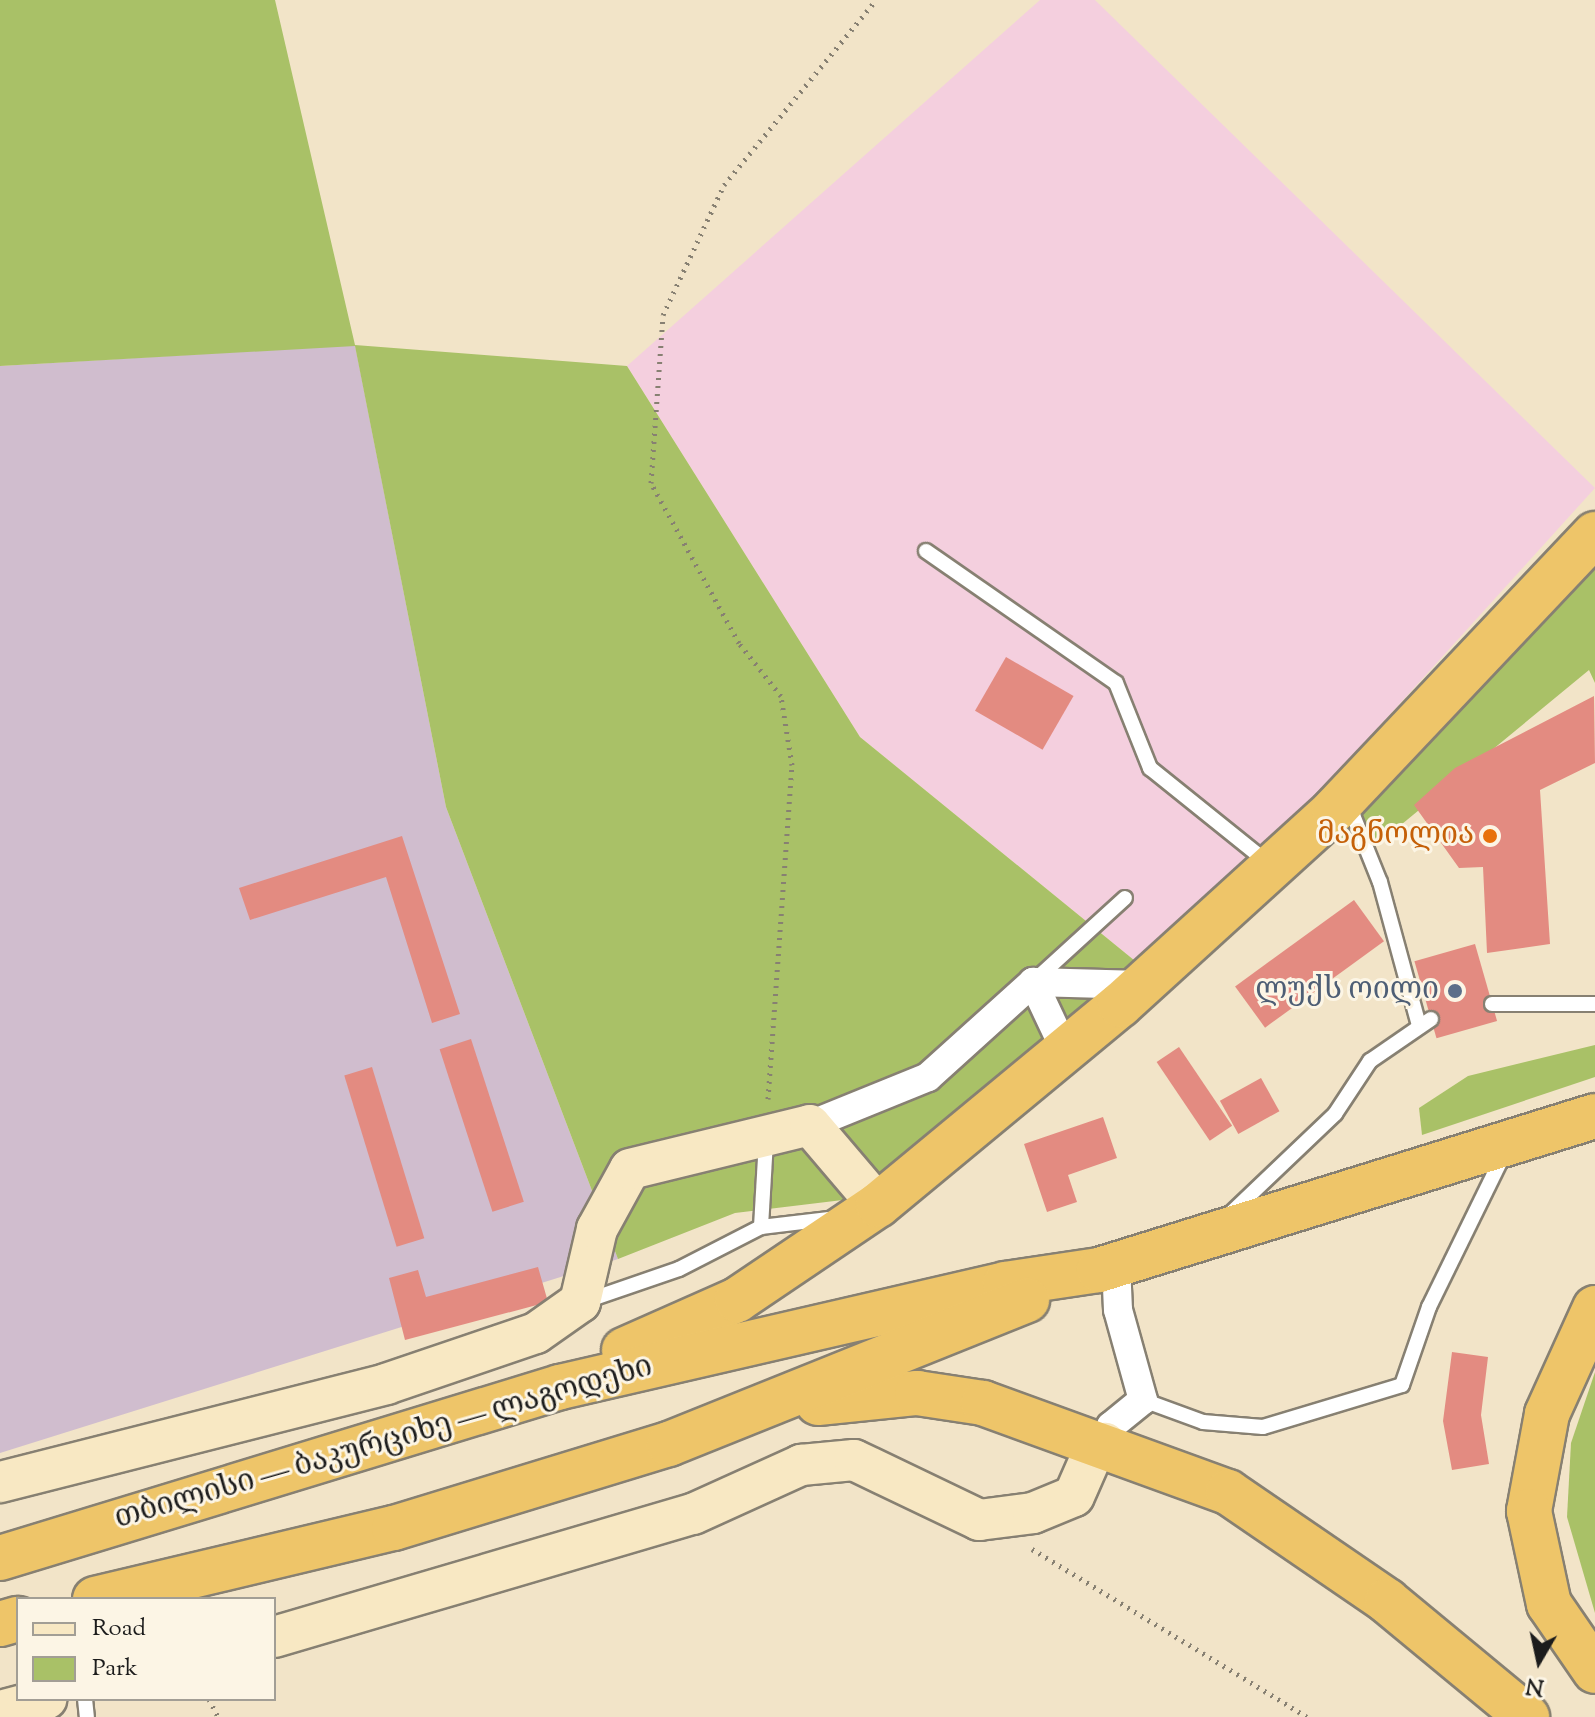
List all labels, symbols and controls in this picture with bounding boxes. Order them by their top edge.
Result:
place label: მაგნოლია [1317,818,1474,854]
marker: მაგნოლია [1481,827,1499,845]
place label: ლუქს ოილი [1255,973,1439,1009]
marker: ლუქს ოილი [1446,982,1464,1000]
street label: თბილისი — ბაკურციხე — ლაგოდეხი [111,1350,657,1538]
legend [16,1597,276,1701]
text: Road [92,1612,146,1646]
north arrow [1499,1621,1579,1701]
text: Park [92,1652,138,1686]
text: N [1524,1668,1546,1702]

